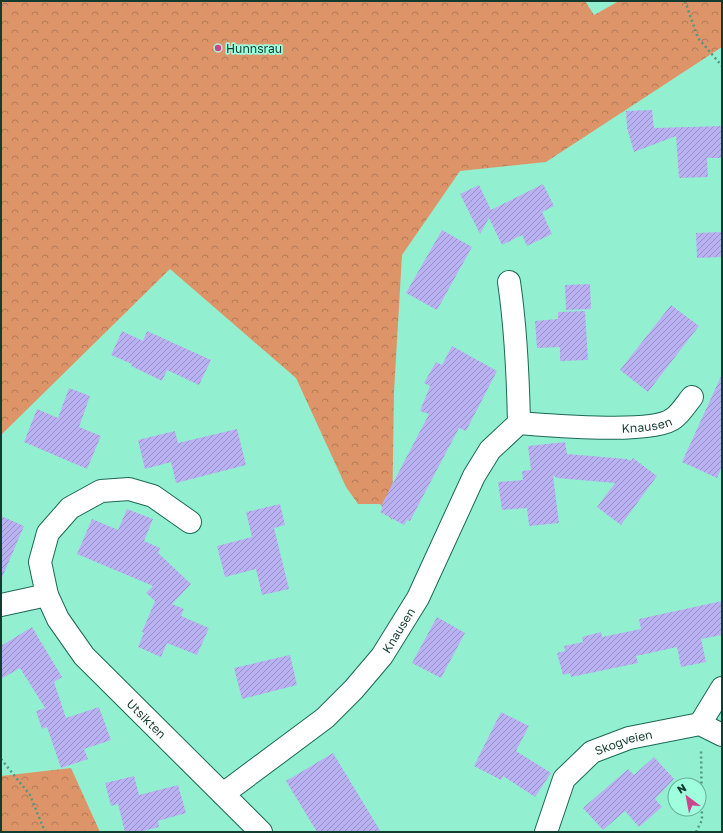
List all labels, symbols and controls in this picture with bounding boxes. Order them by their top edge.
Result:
place label: Hunnsrau [226,41,282,56]
marker: Hunnsrau [213,43,223,53]
street label: Knausen [621,413,674,435]
street label: Knausen [378,605,418,655]
street label: Utsikten [124,696,170,741]
street label: Skogveien [592,726,654,758]
north arrow [667,777,707,817]
text: N [674,780,688,796]

